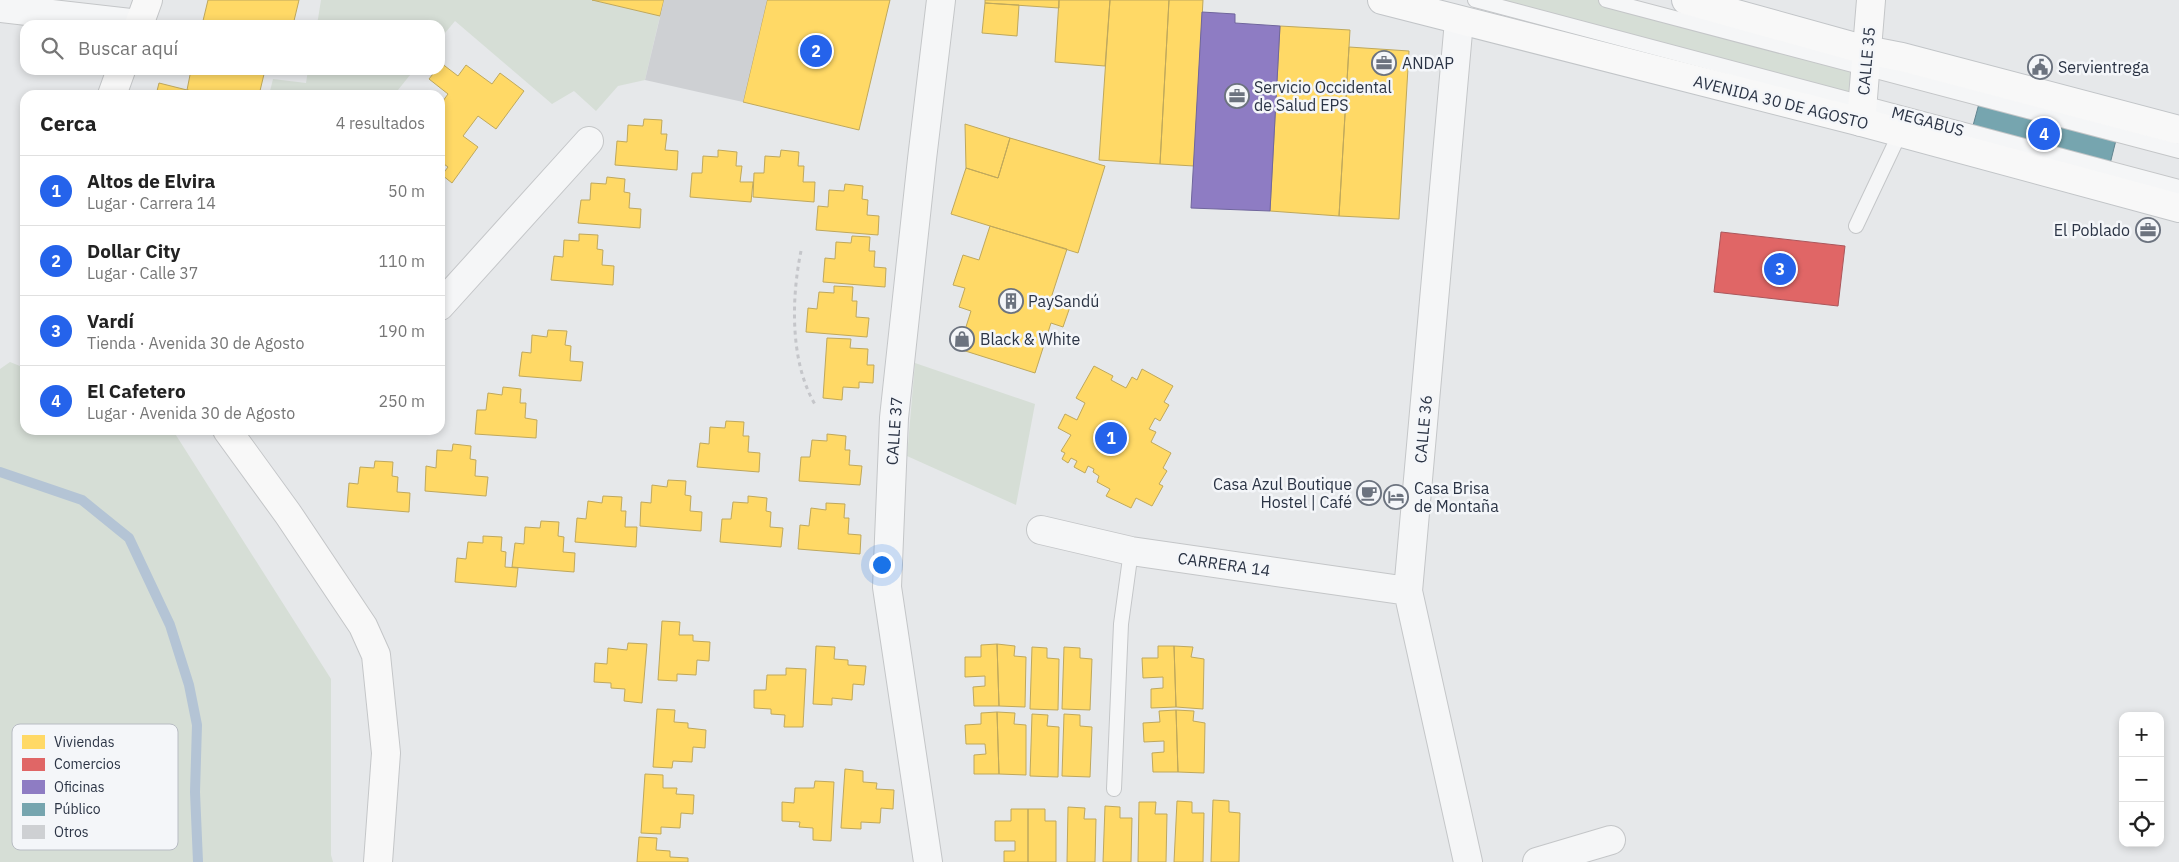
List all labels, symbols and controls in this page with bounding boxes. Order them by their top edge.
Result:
search box [20,20,445,75]
street label: CALLE 35 [1853,26,1879,96]
pin: 2 [800,32,832,70]
icon: search [38,34,66,62]
text: Buscar aquí [78,36,178,60]
office icon: ANDAP [1371,50,1397,76]
place label: ANDAP [1402,53,1454,73]
public building icon: Servientrega [2027,54,2053,80]
place label: Servientrega [2058,57,2149,77]
street label: AVENIDA 30 DE AGOSTO [1691,71,1871,133]
place label: Servicio Occidental de Salud EPS [1254,77,1392,115]
office icon: Servicio Occidental de Salud EPS [1224,83,1250,109]
street label: MEGABUS [1890,102,1966,140]
text: Cerca [40,109,97,137]
text: 4 resultados [336,113,425,133]
pin: 4 [2028,115,2060,153]
text: Altos de Elvira [87,169,215,193]
text: 1 [51,181,61,201]
text: 50 m [388,181,425,201]
text: Lugar · Carrera 14 [87,193,216,213]
office icon: El Poblado [2135,217,2161,243]
place label: El Poblado [2054,220,2130,240]
text: Dollar City [87,239,181,263]
pin: 3 [1764,250,1796,288]
text: 2 [51,251,61,271]
text: 110 m [378,251,425,271]
text: Lugar · Calle 37 [87,263,198,283]
building icon: PaySandú [998,288,1024,314]
place label: PaySandú [1028,291,1099,311]
text: Vardí [87,309,134,333]
text: 3 [51,321,61,341]
text: 190 m [378,321,425,341]
shop icon: Black & White [949,326,975,352]
place label: Black & White [980,329,1080,349]
text: Tienda · Avenida 30 de Agosto [87,333,304,353]
text: El Cafetero [87,379,186,403]
text: 4 [51,391,61,411]
text: 250 m [378,391,425,411]
street label: CALLE 36 [1410,394,1436,464]
street label: CALLE 37 [882,396,906,466]
text: Lugar · Avenida 30 de Agosto [87,403,295,423]
pin: 1 [1095,419,1127,457]
place label: Casa Azul Boutique Hostel | Café [1213,474,1352,512]
place label: Casa Brisa de Montaña [1414,478,1499,516]
cafe icon: Casa Azul Boutique Hostel | Café [1356,480,1382,506]
hotel icon: Casa Brisa de Montaña [1383,484,1409,510]
street label: CARRERA 14 [1176,548,1272,580]
your location [869,552,895,578]
map controls [2119,712,2164,847]
button: + [2119,712,2164,757]
legend [12,724,178,850]
text: Viviendas [54,733,115,751]
text: Comercios [54,755,121,773]
button: − [2119,757,2164,802]
text: Oficinas [54,778,105,796]
text: Público [54,800,101,818]
button: locate [2119,802,2164,847]
text: Otros [54,823,89,841]

